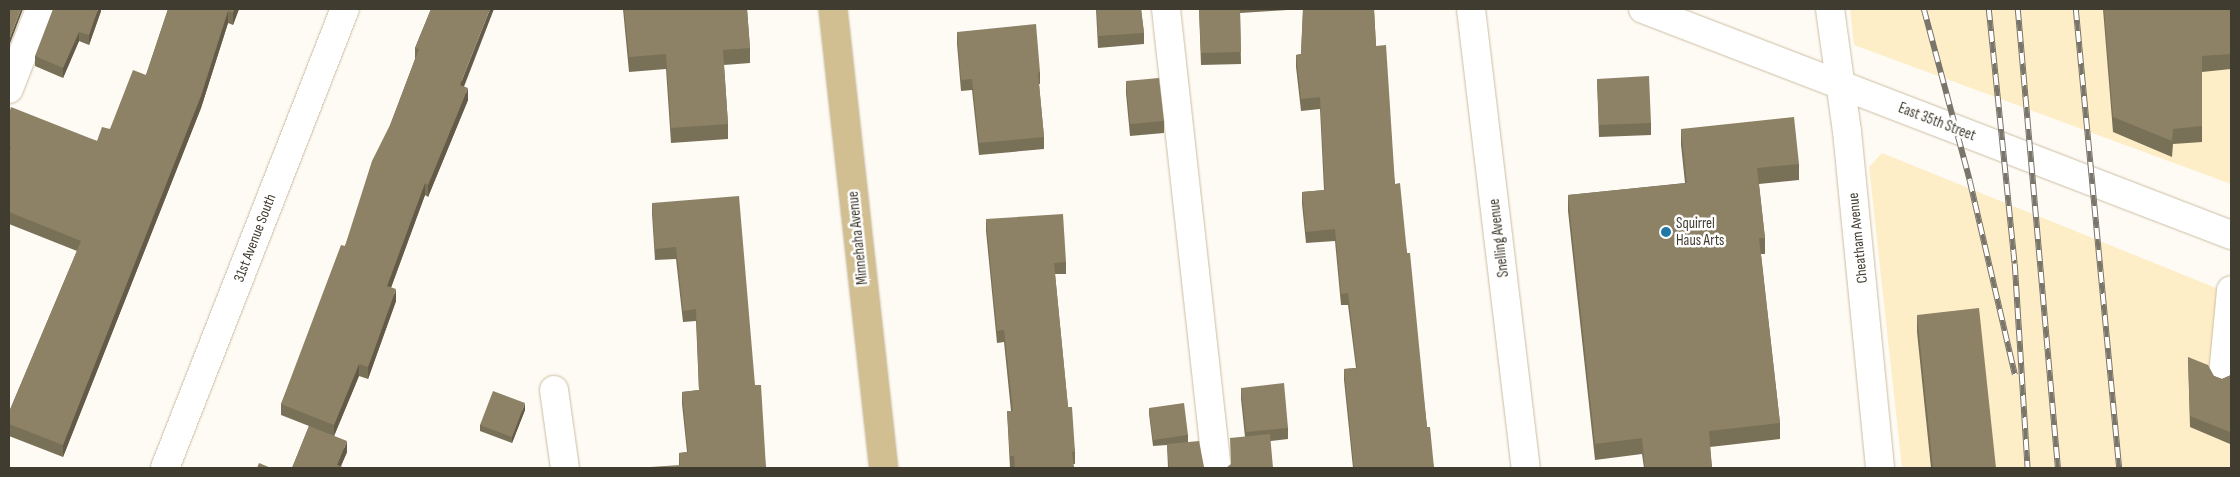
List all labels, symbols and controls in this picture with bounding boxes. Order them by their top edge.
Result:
street label: East 35th Street [1896,99,1978,145]
street label: Minnehaha Avenue [844,190,872,286]
street label: 31st Avenue South [230,191,280,285]
street label: Cheatham Avenue [1844,192,1872,284]
street label: Snelling Avenue [1485,198,1513,278]
place label: Squirrel Haus Arts [1676,214,1724,249]
marker: Squirrel Haus Arts [1660,226,1672,238]

